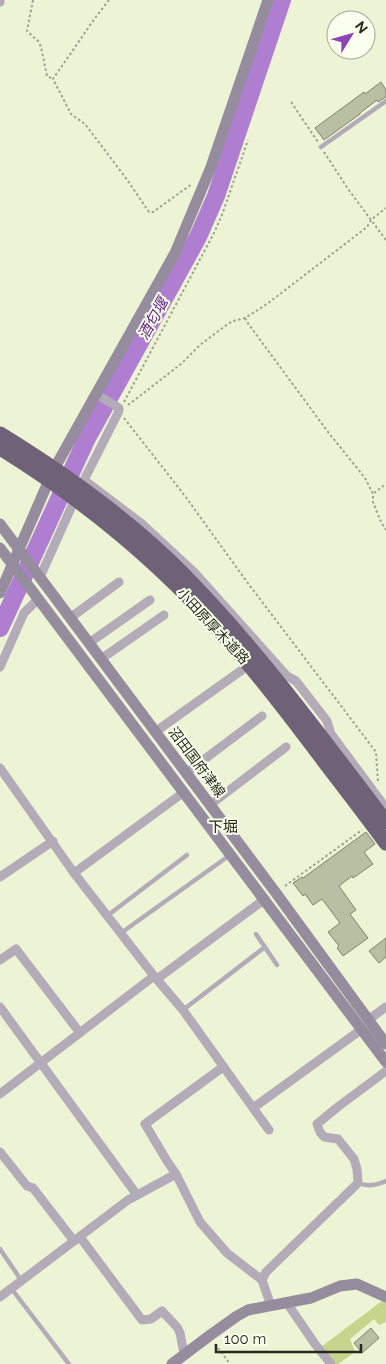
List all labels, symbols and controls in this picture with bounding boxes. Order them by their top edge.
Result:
north arrow [326,10,376,60]
text: N [352,18,371,36]
water label: 酒匂堰 [134,292,173,343]
street label: 小田原厚木道路 [174,585,252,667]
street label: 沼田国府津線 [165,724,229,800]
district label: 下堀 [208,818,238,836]
scale bar [216,1322,361,1354]
text: 100 m [224,1330,266,1348]

